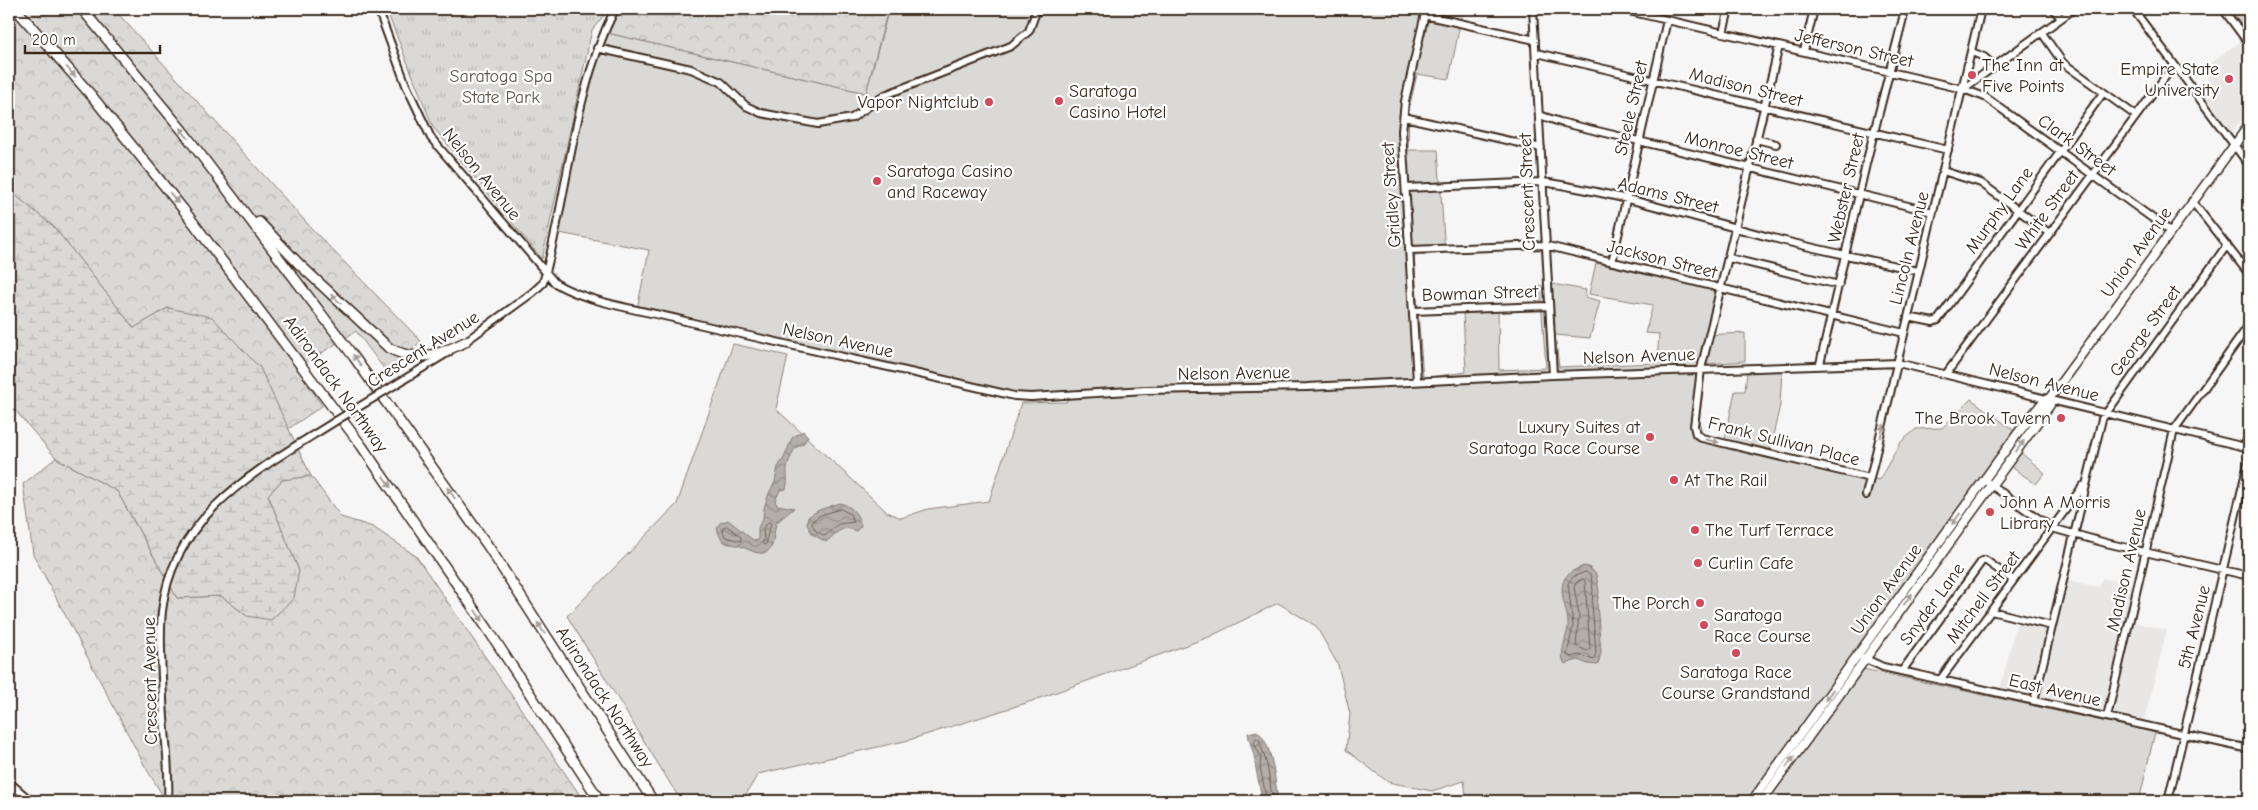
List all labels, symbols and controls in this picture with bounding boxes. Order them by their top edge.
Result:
scale bar [25,22,160,54]
street label: Jefferson Street [1793,25,1916,73]
text: 200 m [32,31,76,49]
place label: The Inn at Five Points [1982,55,2064,97]
street label: Steele Street [1610,58,1653,158]
place label: Empire State University [2120,59,2220,101]
street label: Madison Street [1687,63,1806,112]
one-way arrow [65,66,77,78]
park label: Saratoga Spa State Park [449,66,553,108]
marker: The Inn at Five Points [1966,69,1978,81]
marker: Empire State University [2223,73,2235,85]
place label: Saratoga Casino Hotel [1069,81,1166,123]
place label: Vapor Nightclub [858,92,979,113]
marker: Saratoga Casino Hotel [1053,95,1065,107]
marker: Vapor Nightclub [983,96,995,108]
street label: Clark Street [2034,110,2120,181]
street label: Nelson Avenue [438,124,525,225]
one-way arrow [179,127,190,140]
street label: Monroe Street [1682,127,1796,174]
street label: Webster Street [1824,130,1870,245]
street label: Crescent Street [1515,132,1540,251]
street label: Gridley Street [1377,141,1406,248]
place label: Saratoga Casino and Raceway [887,161,1013,203]
street label: Murphy Lane [1961,163,2038,258]
street label: White Street [2011,165,2084,255]
street label: Adams Street [1615,173,1721,218]
marker: Saratoga Casino and Raceway [871,175,883,187]
street label: Lincoln Avenue [1885,189,1934,307]
one-way arrow [169,191,180,204]
street label: Union Avenue [2097,203,2176,302]
street label: Jackson Street [1605,236,1720,284]
street label: Bowman Street [1421,281,1539,306]
street label: George Street [2105,281,2186,381]
one-way arrow [330,293,342,305]
street label: Crescent Avenue [363,307,483,392]
street label: Adirondack Northway [279,312,393,457]
street label: Nelson Avenue [781,319,895,362]
street label: Nelson Avenue [1582,344,1696,369]
one-way arrow [351,354,362,367]
street label: Nelson Avenue [1987,359,2101,406]
street label: Nelson Avenue [1178,362,1290,385]
place label: The Brook Tavern [1915,408,2051,429]
street label: Frank Sullivan Place [1706,412,1862,471]
marker: The Brook Tavern [2055,412,2067,424]
place label: Luxury Suites at Saratoga Race Course [1469,417,1641,459]
one-way arrow [1878,424,1886,439]
marker: Luxury Suites at Saratoga Race Course [1644,431,1656,443]
one-way arrow [1705,437,1720,445]
one-way arrow [2015,440,2026,453]
place label: At The Rail [1684,470,1768,491]
marker: At The Rail [1668,474,1680,486]
one-way arrow [382,475,392,488]
one-way arrow [446,486,456,500]
place label: John A Morris Library [2000,492,2110,534]
marker: John A Morris Library [1984,506,1996,518]
street label: Madison Avenue [2102,506,2151,634]
one-way arrow [1951,512,1961,526]
place label: The Turf Terrace [1705,520,1834,541]
marker: The Turf Terrace [1689,524,1701,536]
street label: Union Avenue [1847,540,1926,639]
street label: Mitchell Street [1942,546,2025,648]
place label: Curlin Cafe [1708,553,1793,574]
marker: Curlin Cafe [1692,557,1704,569]
street label: Snyder Lane [1896,559,1969,649]
street label: 5th Avenue [2174,583,2215,671]
place label: The Porch [1612,593,1690,614]
one-way arrow [1902,593,1913,606]
marker: The Porch [1694,597,1706,609]
place label: Saratoga Race Course [1714,605,1811,647]
one-way arrow [474,609,484,622]
street label: Crescent Avenue [139,617,162,745]
marker: Saratoga Race Course [1698,619,1710,631]
one-way arrow [537,621,546,634]
street label: Adirondack Northway [551,623,658,772]
marker: Saratoga Race Course Grandstand [1730,647,1742,659]
place label: Saratoga Race Course Grandstand [1662,662,1810,704]
street label: East Avenue [2007,670,2103,711]
one-way arrow [1824,688,1834,702]
one-way arrow [1785,755,1795,768]

